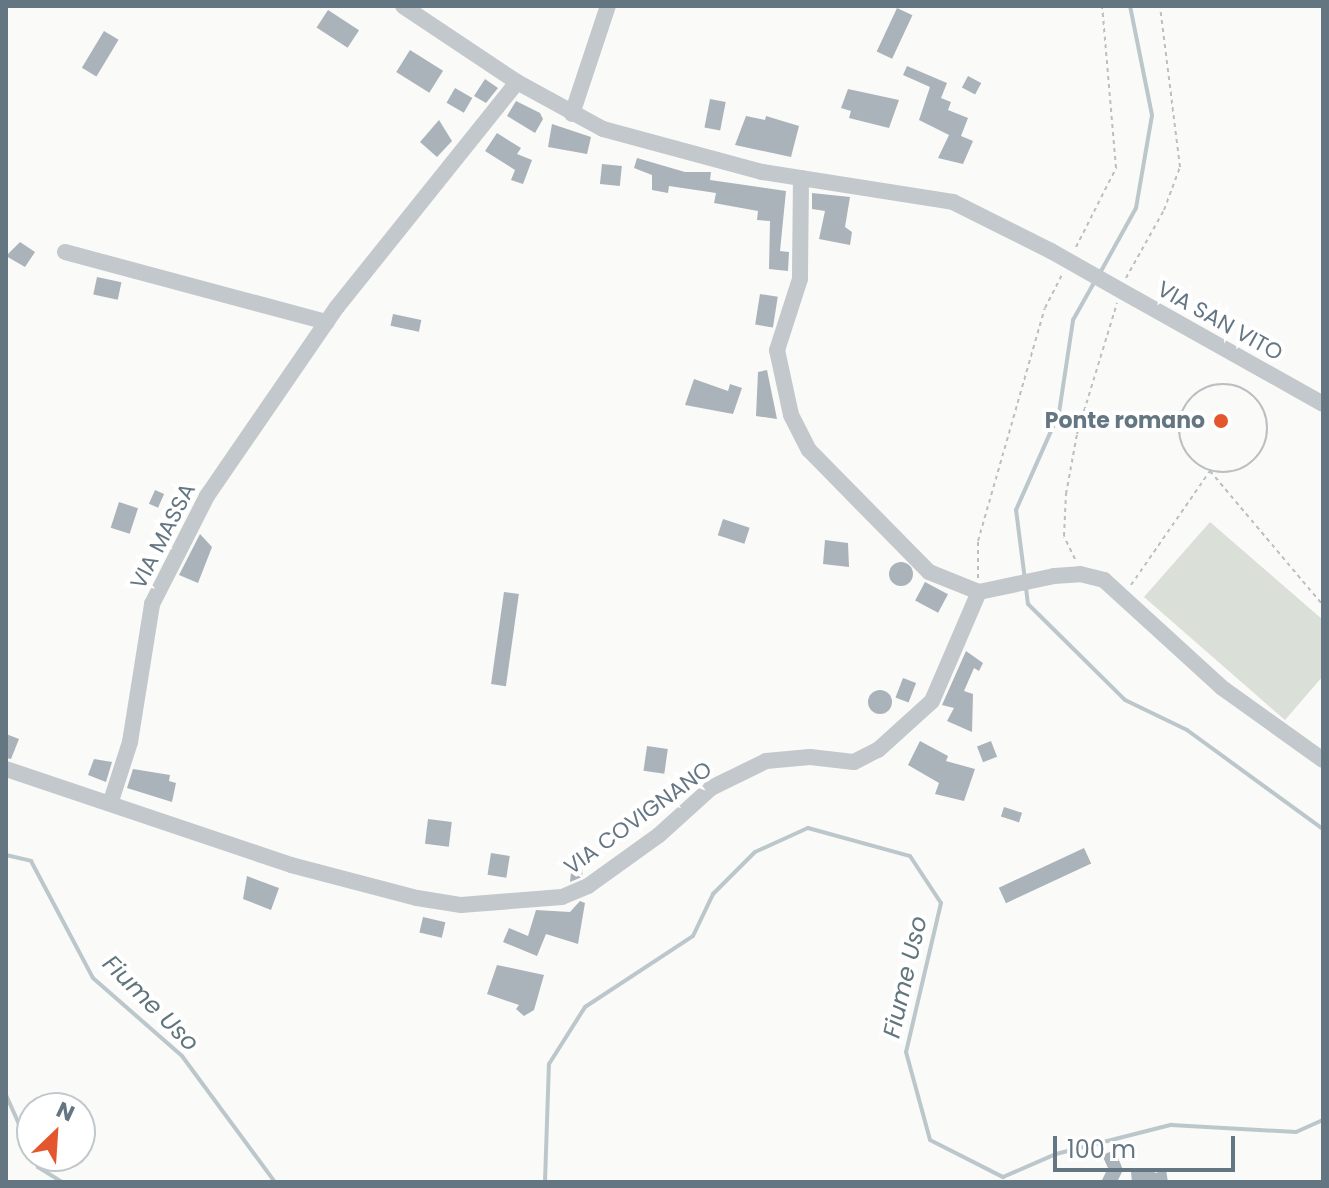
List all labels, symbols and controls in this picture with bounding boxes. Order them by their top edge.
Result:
street label: VIA SAN VITO [1153,276,1287,366]
place label: Ponte romano [1045,408,1205,434]
marker: Ponte romano [1212,412,1230,430]
street label: VIA MASSA [125,479,201,593]
street label: VIA COVIGNANO [559,756,717,880]
water label: Fiume Uso [877,913,933,1041]
water label: Fiume Uso [97,949,205,1057]
north arrow [16,1092,96,1172]
text: N [51,1094,80,1129]
scale bar [1057,1120,1239,1170]
text: 100 m [1067,1133,1136,1166]

